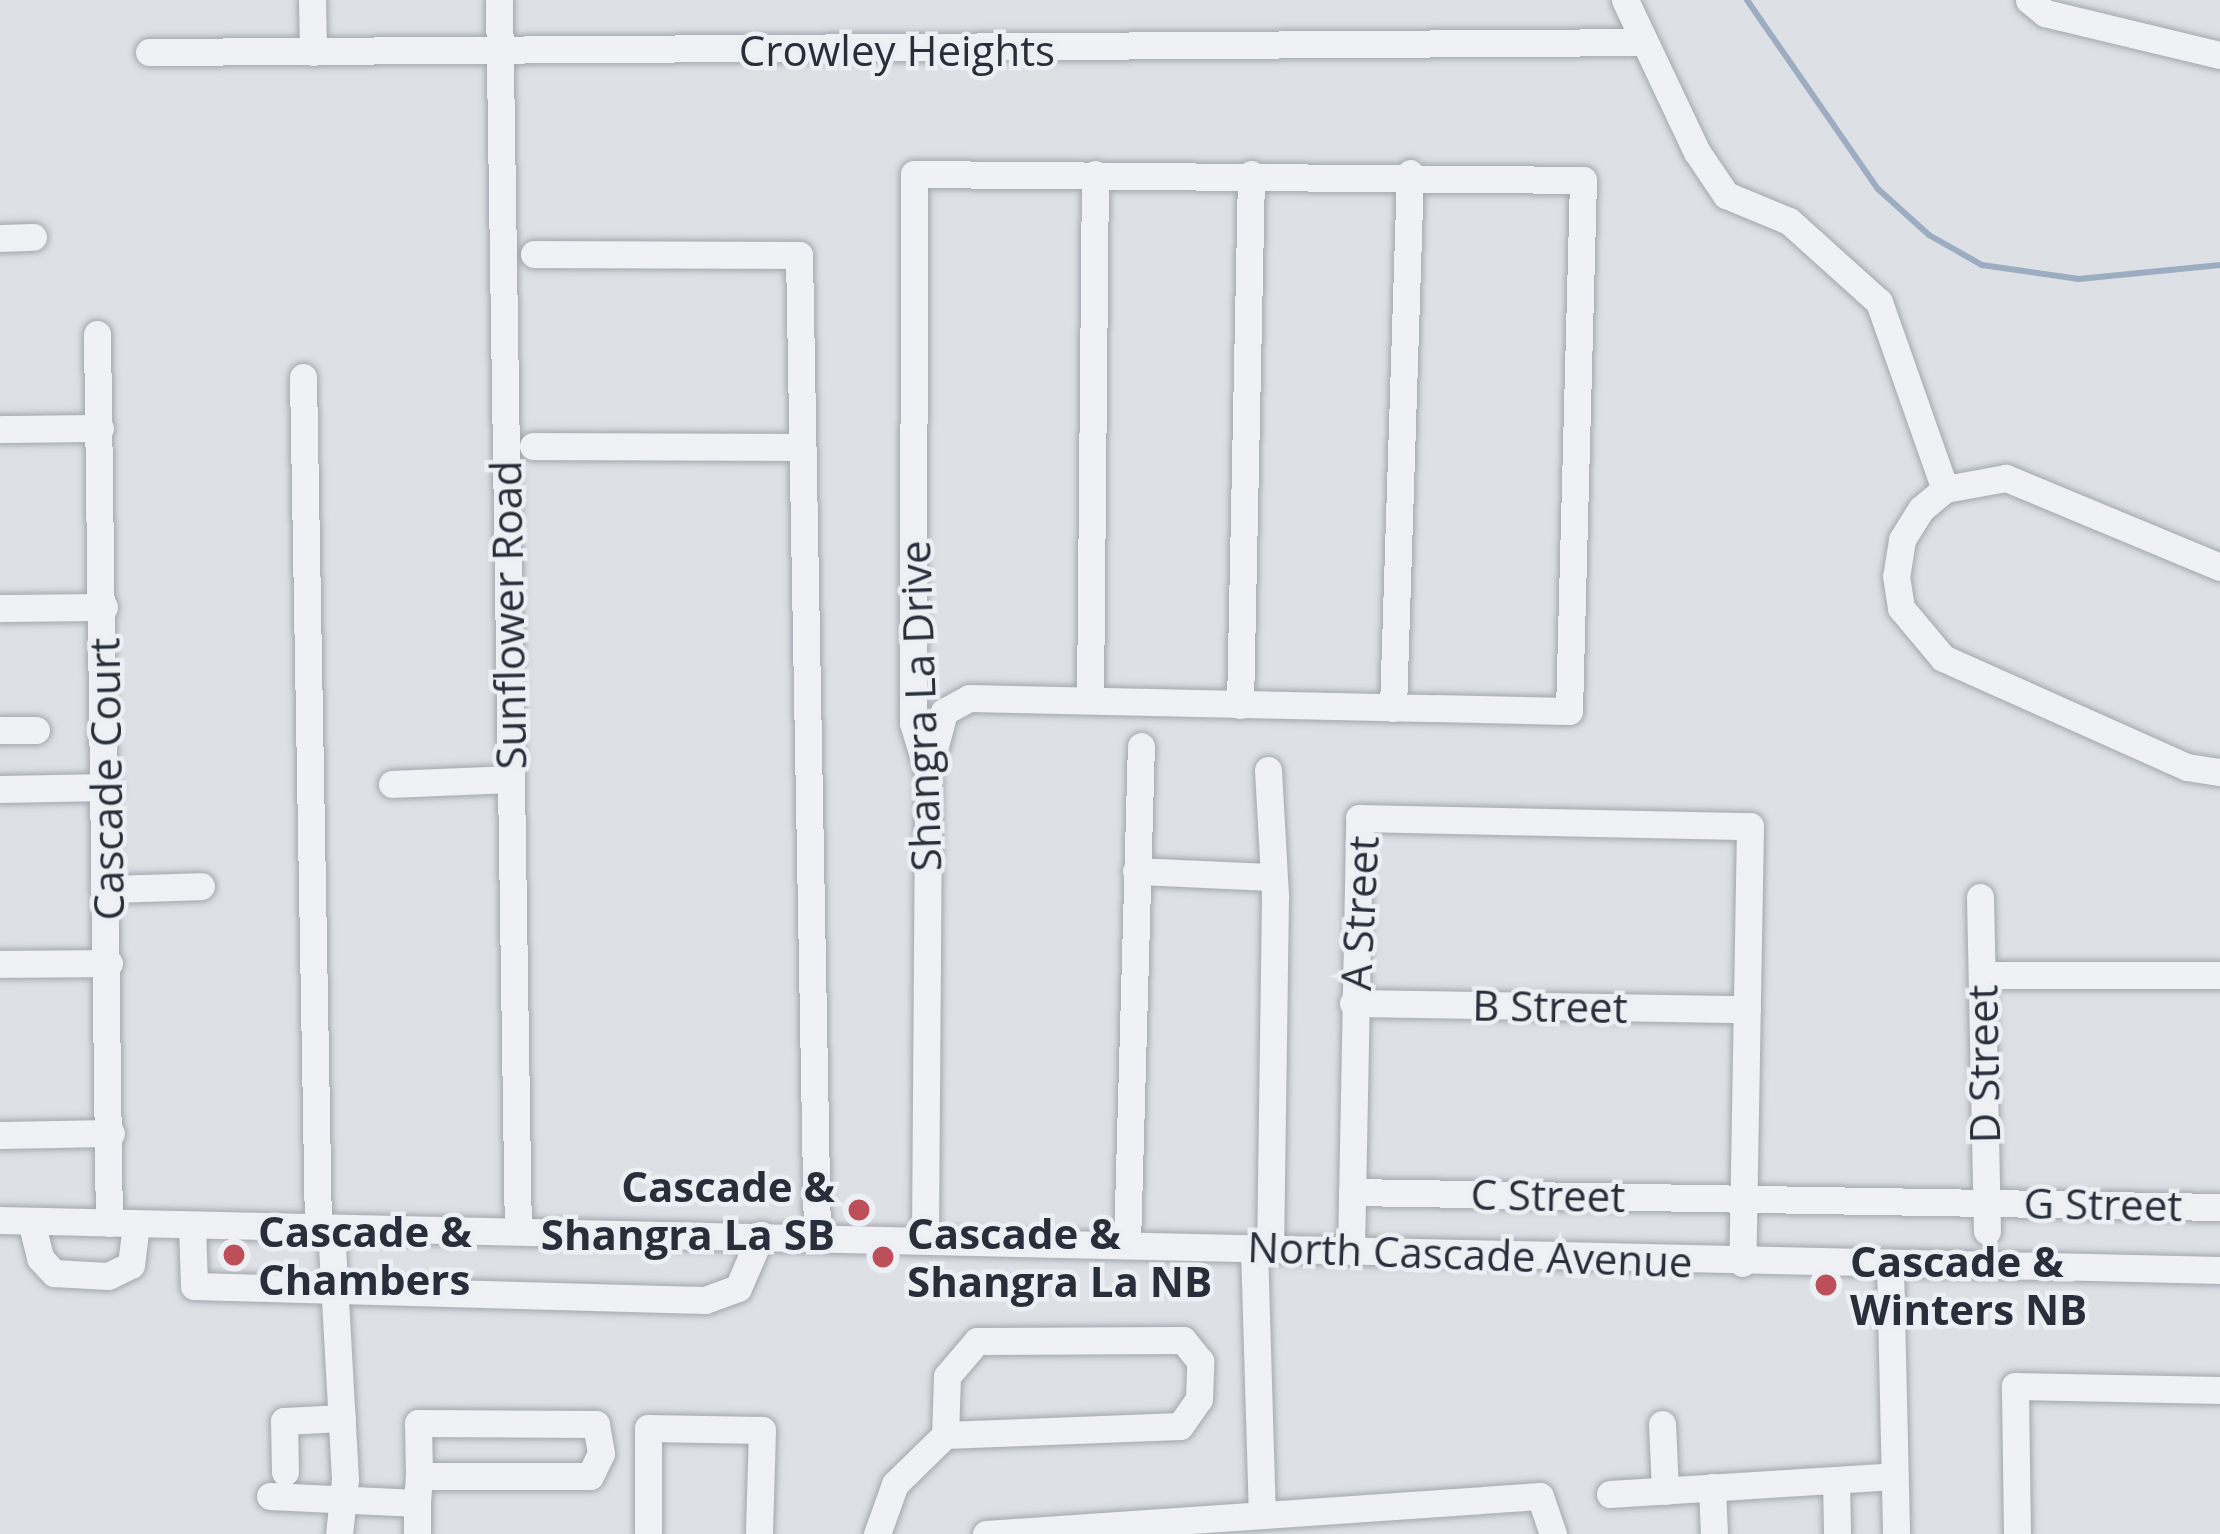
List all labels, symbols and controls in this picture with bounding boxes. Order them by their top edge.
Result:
street label: Crowley Heights [739,25,1055,75]
street label: Sunflower Road [480,460,536,770]
street label: Shangra La Drive [889,540,951,872]
street label: Cascade Court [78,637,134,921]
street label: A Street [1330,834,1388,992]
street label: B Street [1472,979,1628,1033]
street label: D Street [1956,984,2010,1144]
place label: Cascade & Shangra La SB [541,1161,835,1260]
street label: C Street [1470,1168,1626,1222]
street label: G Street [2023,1177,2183,1231]
marker: Cascade & Shangra La SB [846,1197,872,1223]
place label: Cascade & Chambers [258,1206,472,1304]
place label: Cascade & Shangra La NB [907,1208,1212,1306]
street label: North Cascade Avenue [1247,1221,1693,1287]
place label: Cascade & Winters NB [1850,1236,2087,1334]
marker: Cascade & Chambers [221,1242,247,1268]
marker: Cascade & Shangra La NB [870,1244,896,1270]
marker: Cascade & Winters NB [1813,1272,1839,1298]

